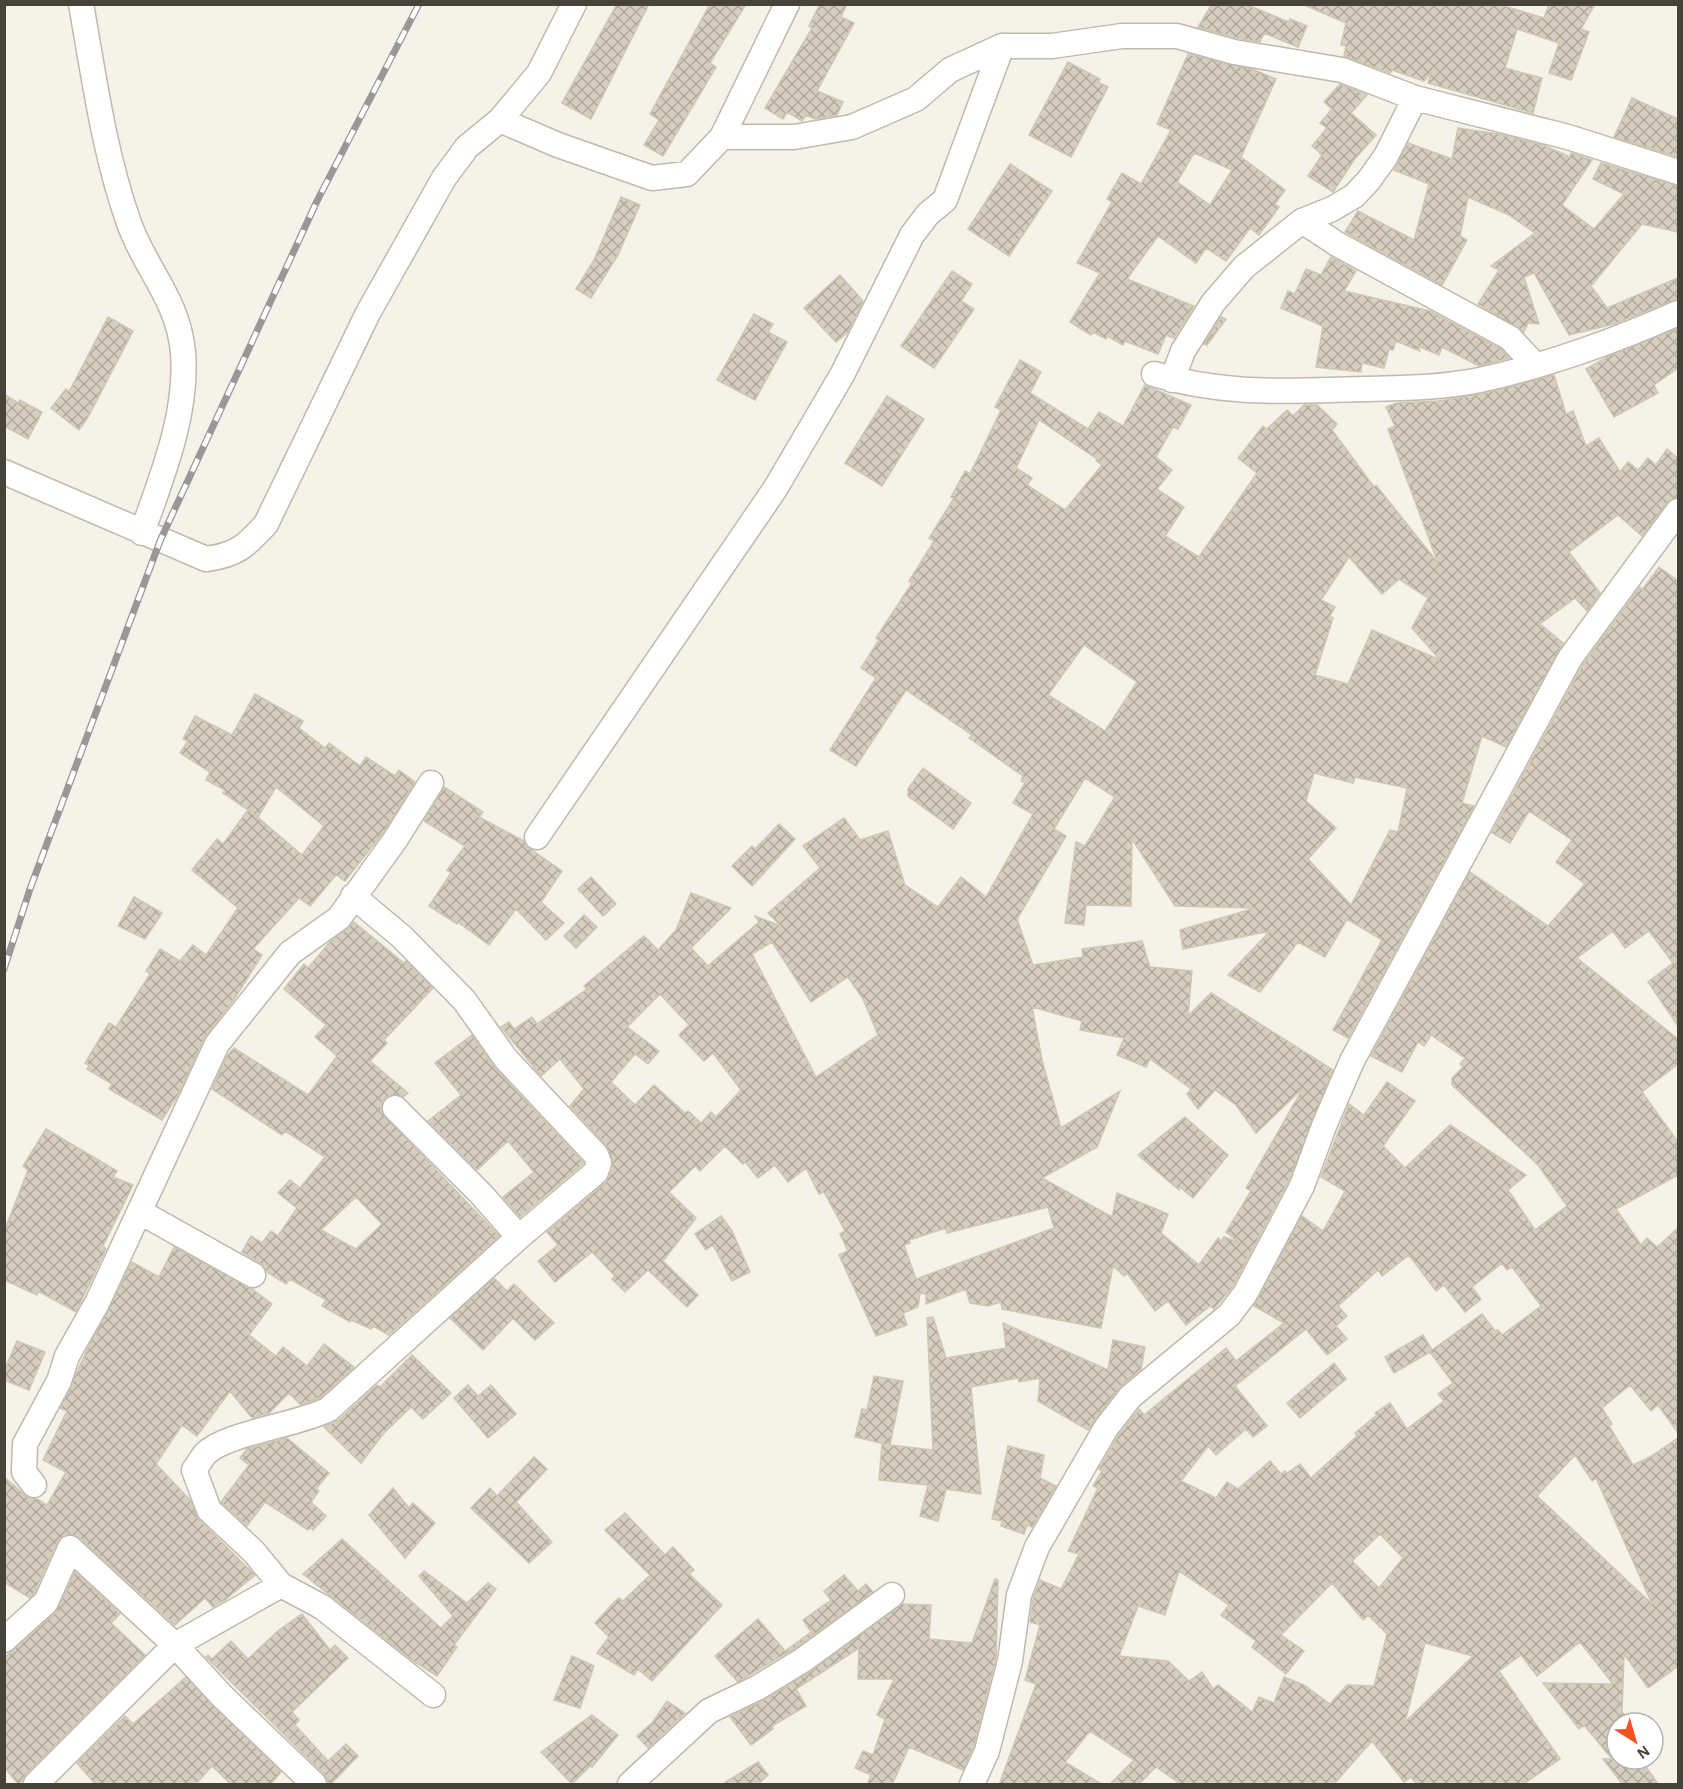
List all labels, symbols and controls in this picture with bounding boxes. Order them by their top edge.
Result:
north arrow [1605,1711,1665,1771]
text: N [1634,1742,1653,1762]

